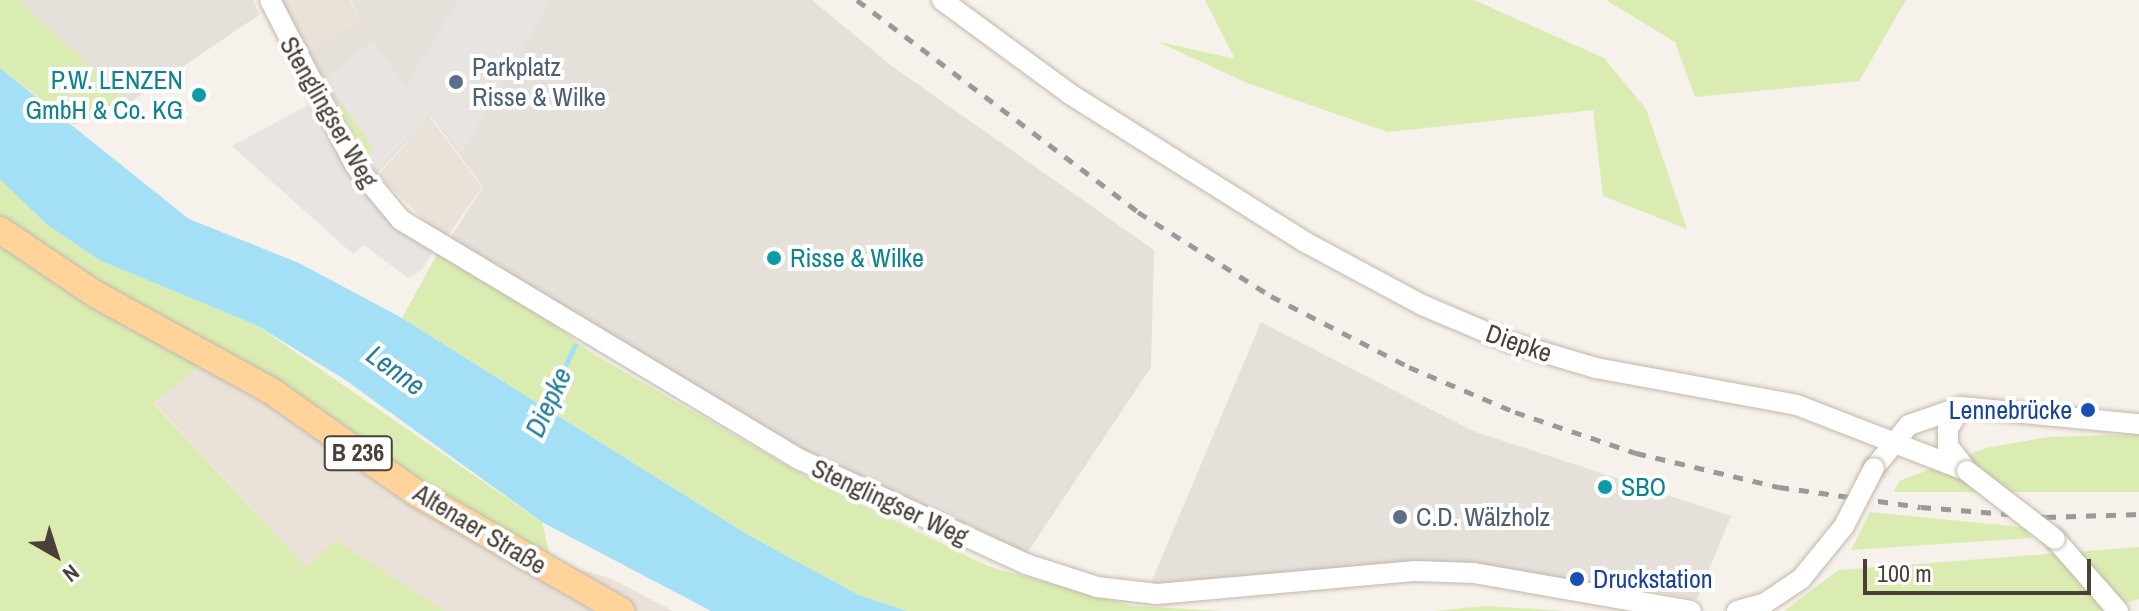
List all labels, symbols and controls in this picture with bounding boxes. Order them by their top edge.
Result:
street label: Stenglingser Weg [273,31,385,193]
place label: Parkplatz Risse & Wilke [472,51,606,112]
place label: P.W. LENZEN GmbH & Co. KG [25,64,183,126]
marker: Parkplatz Risse & Wilke [447,73,465,91]
marker: P.W. LENZEN GmbH & Co. KG [190,86,208,104]
place label: Risse & Wilke [790,242,924,274]
marker: Risse & Wilke [765,249,783,267]
street label: Diepke [1482,317,1556,369]
water label: Lenne [360,338,432,402]
water label: Diepke [517,362,579,442]
place label: Lennebrücke [1949,394,2072,426]
marker: Lennebrücke [2079,401,2097,419]
road number: B 236 [322,433,394,473]
street label: Stenglingser Weg [807,452,973,552]
place label: SBO [1621,471,1666,503]
street label: Altenaer Straße [408,477,552,581]
marker: SBO [1596,478,1614,496]
place label: C.D. Wälzholz [1416,501,1550,533]
marker: C.D. Wälzholz [1391,508,1409,526]
north arrow [16,515,96,595]
scale bar [1867,543,2095,593]
text: 100 m [1877,557,1932,589]
text: N [57,558,86,589]
place label: Druckstation [1593,563,1713,595]
marker: Druckstation [1568,570,1586,588]

